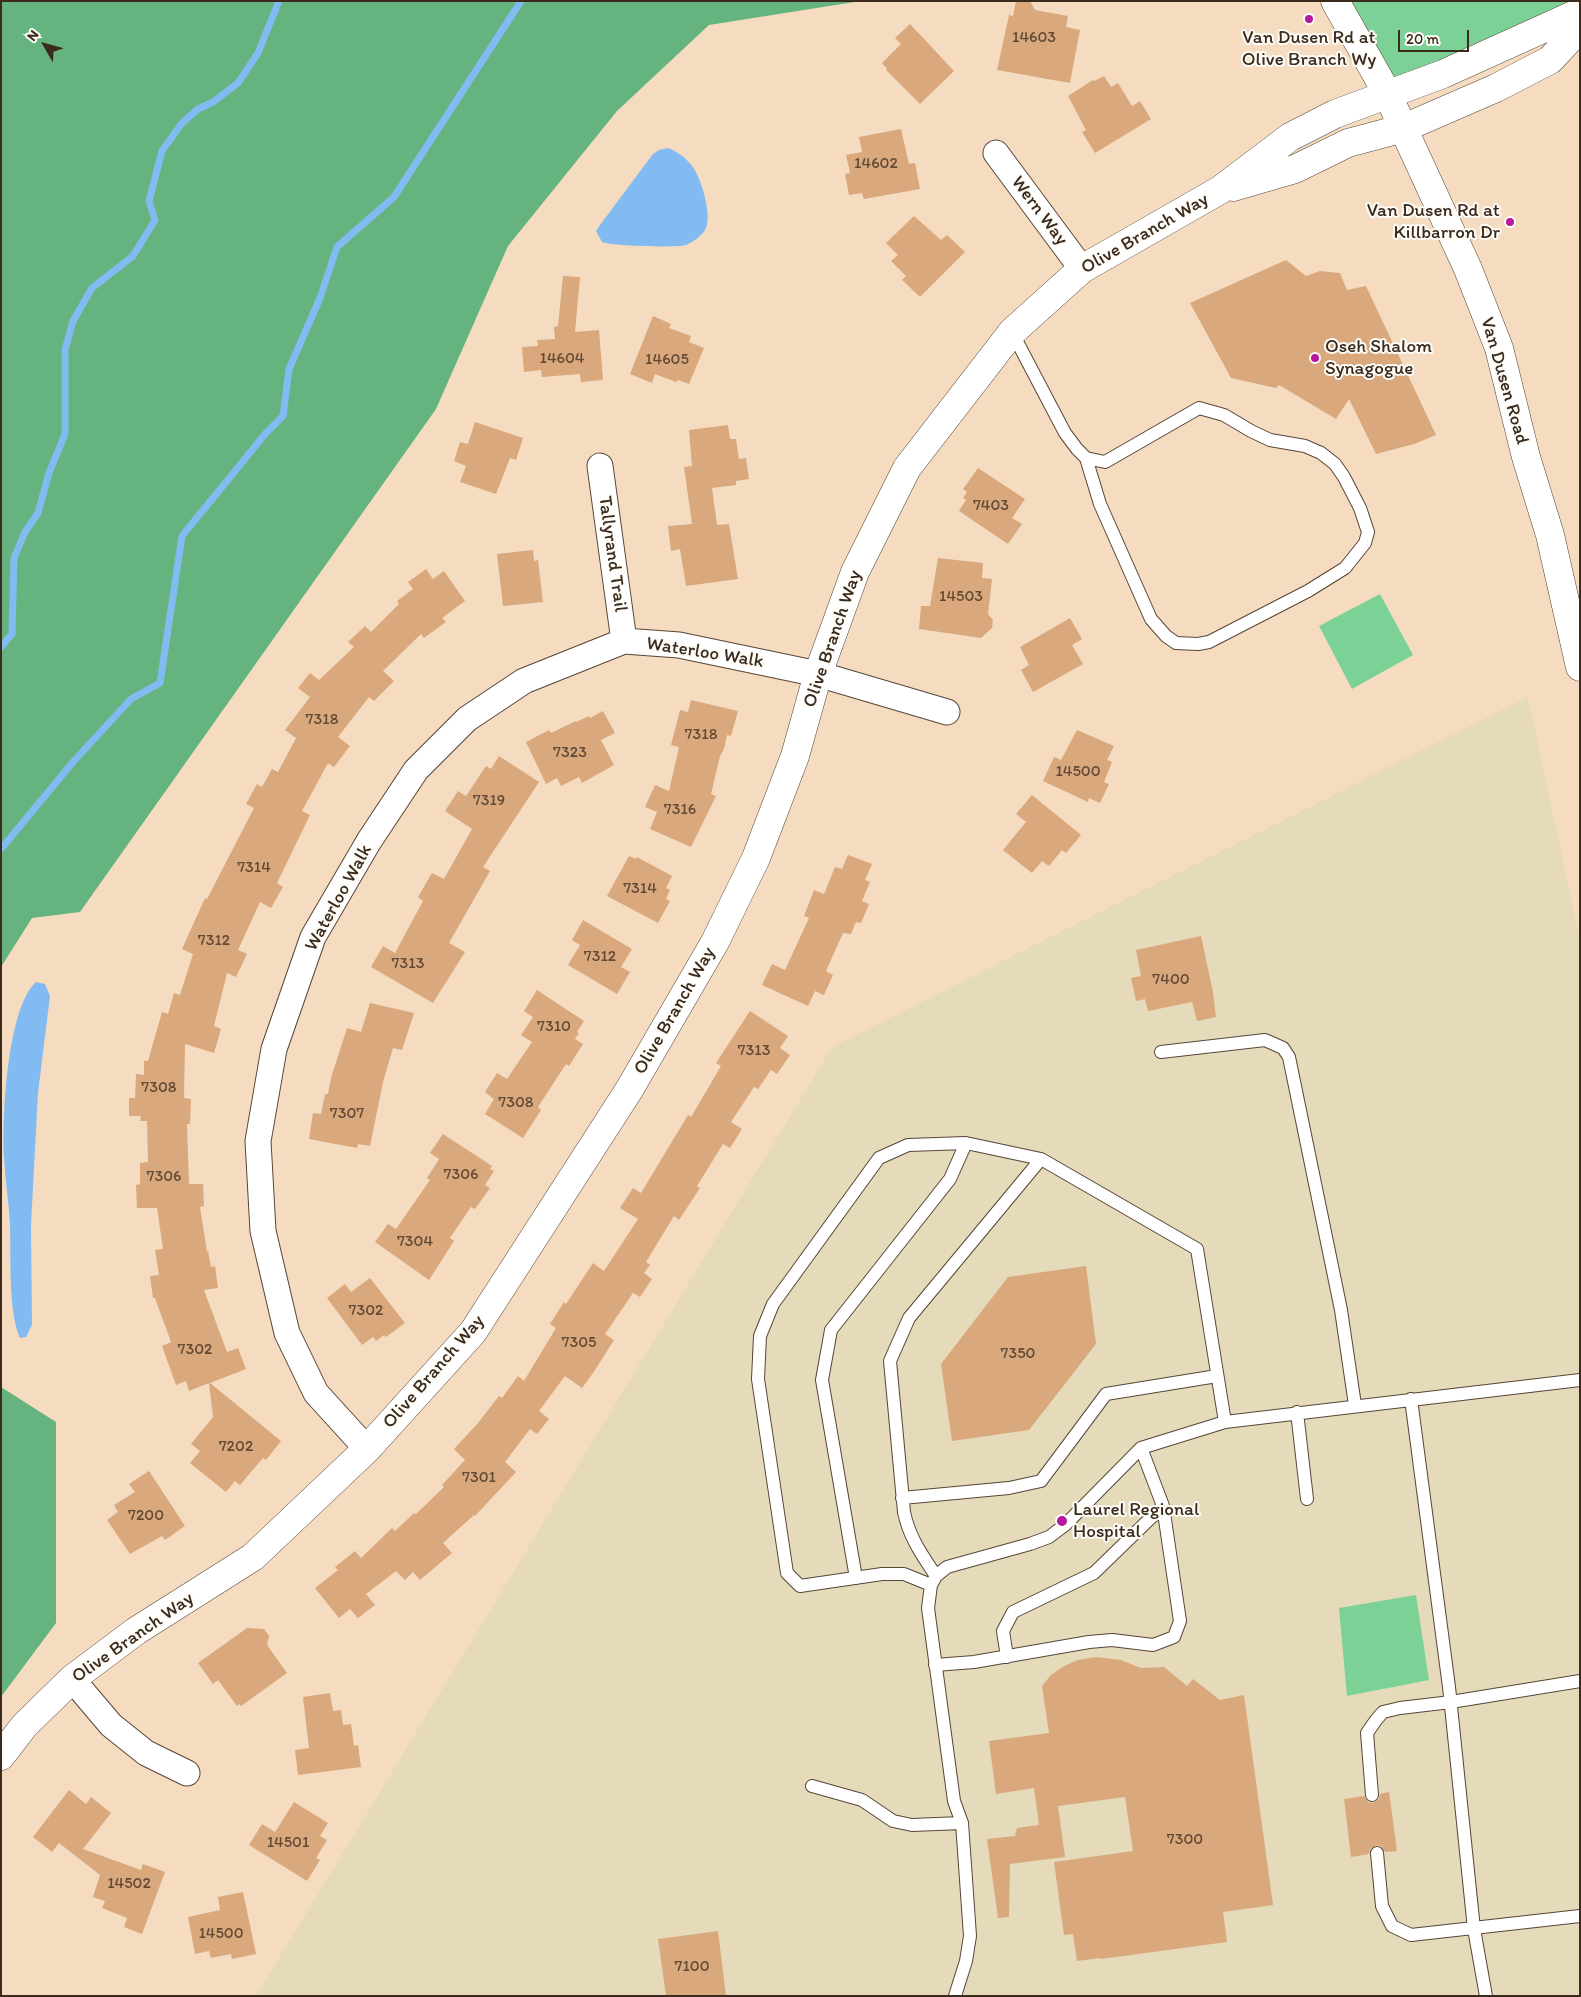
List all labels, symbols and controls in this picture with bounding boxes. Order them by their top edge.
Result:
marker: Van Dusen Rd at Olive Branch Wy [1303,13,1315,25]
north arrow [20,20,70,70]
scale bar [1401,20,1472,52]
text: N [23,27,42,44]
place label: Van Dusen Rd at Olive Branch Wy [1242,27,1376,71]
house number: 14603 [1012,28,1056,48]
text: 20 m [1406,30,1439,48]
house number: 14602 [854,154,898,174]
street label: Wern Way [1006,172,1072,250]
street label: Olive Branch Way [1077,188,1213,280]
place label: Van Dusen Rd at Killbarron Dr [1367,200,1500,244]
marker: Van Dusen Rd at Killbarron Dr [1504,216,1516,228]
street label: Van Dusen Road [1475,315,1533,447]
place label: Oseh Shalom Synagogue [1325,336,1432,380]
house number: 14604 [540,349,584,369]
house number: 14605 [645,350,689,370]
marker: Oseh Shalom Synagogue [1309,352,1321,364]
street label: Tallyrand Trail [593,494,631,614]
house number: 7403 [973,496,1009,516]
street label: Olive Branch Way [799,567,867,711]
house number: 14503 [939,587,983,607]
street label: Waterloo Walk [645,632,765,674]
house number: 7318 [306,710,338,730]
house number: 7318 [685,725,717,745]
house number: 7323 [553,743,587,763]
house number: 14500 [1055,762,1101,782]
house number: 7319 [473,791,505,811]
house number: 7316 [664,800,696,820]
street label: Waterloo Walk [300,841,378,955]
house number: 7314 [237,858,271,878]
house number: 7314 [623,879,657,899]
house number: 7312 [198,931,230,951]
street label: Olive Branch Way [629,943,721,1079]
house number: 7312 [584,947,616,967]
house number: 7313 [392,954,424,974]
house number: 7400 [1152,970,1190,990]
house number: 7310 [537,1017,571,1037]
house number: 7313 [738,1041,770,1061]
house number: 7308 [141,1078,177,1098]
house number: 7308 [498,1093,534,1113]
house number: 7307 [330,1104,364,1124]
house number: 7306 [444,1165,478,1185]
house number: 7306 [147,1167,181,1187]
house number: 7304 [397,1232,433,1252]
house number: 7302 [349,1301,383,1321]
street label: Olive Branch Way [378,1310,490,1434]
house number: 7305 [562,1333,596,1353]
house number: 7302 [178,1340,212,1360]
house number: 7350 [1001,1344,1035,1364]
house number: 7202 [219,1437,253,1457]
house number: 7301 [462,1468,496,1488]
place label: Laurel Regional Hospital [1073,1499,1199,1543]
house number: 7200 [128,1506,164,1526]
marker: Laurel Regional Hospital [1055,1514,1069,1528]
street label: Olive Branch Way [68,1587,198,1689]
house number: 7300 [1167,1830,1203,1850]
house number: 14501 [267,1833,309,1853]
house number: 14502 [107,1874,151,1894]
house number: 14500 [198,1924,244,1944]
house number: 7100 [674,1957,710,1977]

